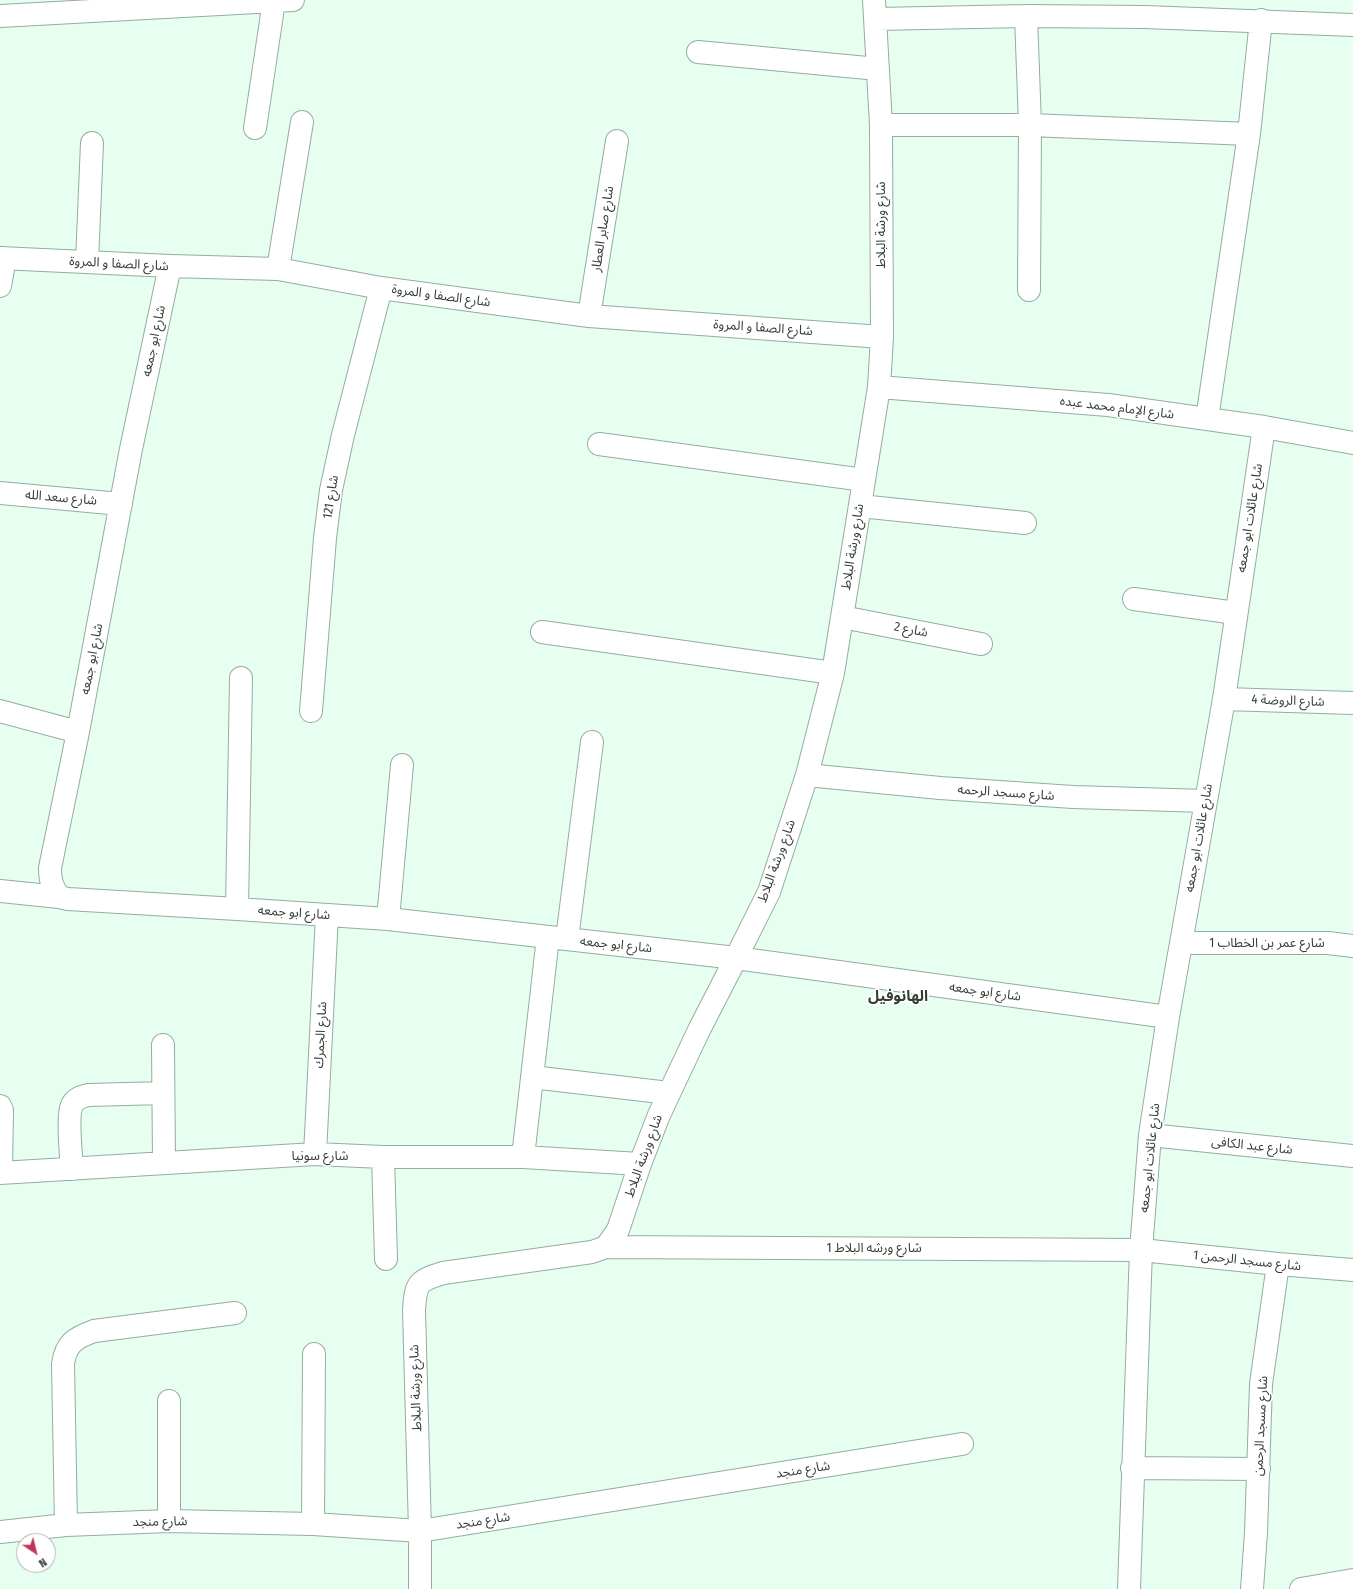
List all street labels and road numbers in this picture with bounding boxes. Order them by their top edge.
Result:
street label: شارع ورشة البلاط [873,181,889,269]
street label: شارع صابر العطار [589,185,617,273]
street label: شارع الصفا و المروة [69,254,169,274]
street label: شارع الصفا و المروة [391,281,491,311]
street label: شارع ابو جمعه [139,304,169,378]
street label: شارع الصفا و المروة [713,317,813,339]
street label: شارع الإمام محمد عبده [1059,393,1175,423]
street label: شارع عائلات ابو جمعه [1234,462,1266,574]
street label: شارع 121 [320,474,342,520]
street label: شارع سعد الله [24,487,98,509]
street label: شارع ورشة البلاط [838,503,868,591]
street label: شارع 2 [893,619,929,641]
street label: شارع ابو جمعه [77,622,107,696]
street label: شارع الروضة 4 [1251,692,1325,710]
street label: شارع مسجد الرحمه [957,782,1055,804]
street label: شارع عائلات ابو جمعه [1182,782,1216,894]
street label: شارع ورشة البلاط [755,817,799,905]
street label: شارع ابو جمعه [257,903,331,923]
street label: شارع ابو جمعه [579,933,653,957]
street label: شارع عمر بن الخطاب 1 [1209,935,1325,951]
street label: شارع ابو جمعه [948,979,1022,1005]
street label: شارع الجمرك [311,1001,331,1069]
street label: شارع عائلات ابو جمعه [1136,1102,1164,1214]
street label: شارع ورشة البلاط [622,1112,666,1200]
street label: شارع عبد الكافى [1211,1134,1293,1158]
street label: شارع سونيا [292,1148,348,1164]
street label: شارع ورشه البلاط 1 [826,1240,922,1256]
street label: شارع مسجد الرحمن 1 [1192,1248,1302,1274]
street label: شارع ورشة البلاط [407,1344,425,1432]
street label: شارع مسجد الرحمن [1251,1376,1271,1476]
street label: شارع منجد [775,1458,831,1482]
street label: شارع منجد [455,1509,511,1533]
street label: شارع منجد [132,1514,188,1530]

